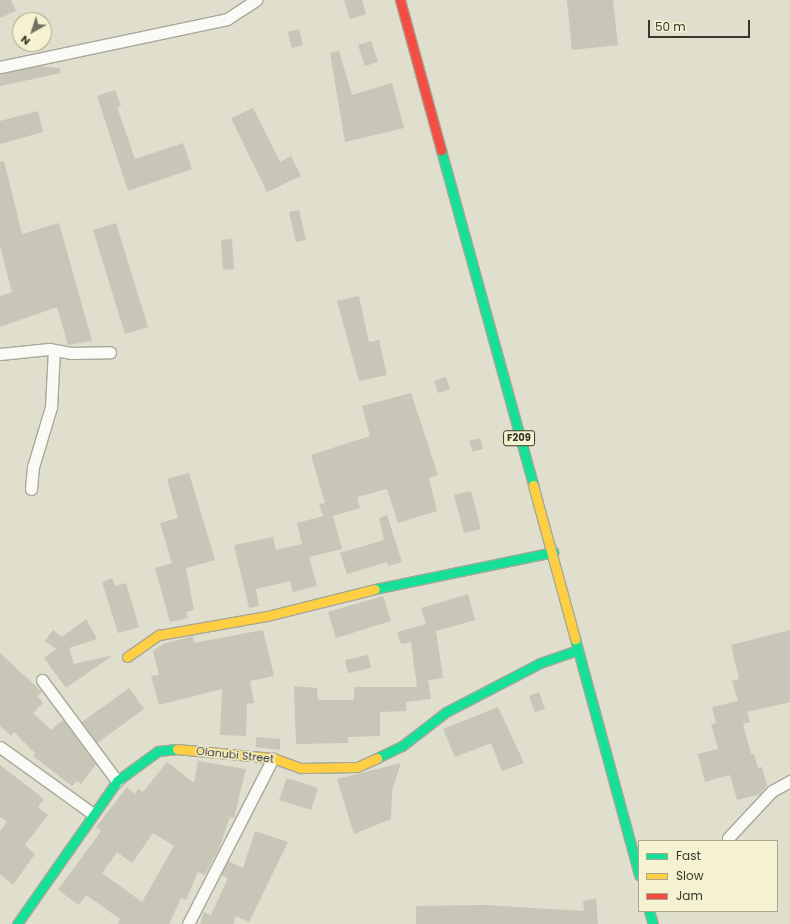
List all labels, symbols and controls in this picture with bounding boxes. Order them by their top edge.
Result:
north arrow [12,12,52,52]
scale bar [650,12,752,38]
text: 50 m [655,18,686,35]
text: N [17,32,33,49]
road number: F209 [503,430,535,446]
street label: Olanubi Street [195,744,275,766]
legend [638,840,778,912]
text: Fast [676,847,701,864]
text: Slow [676,867,704,884]
text: Jam [676,887,703,904]

